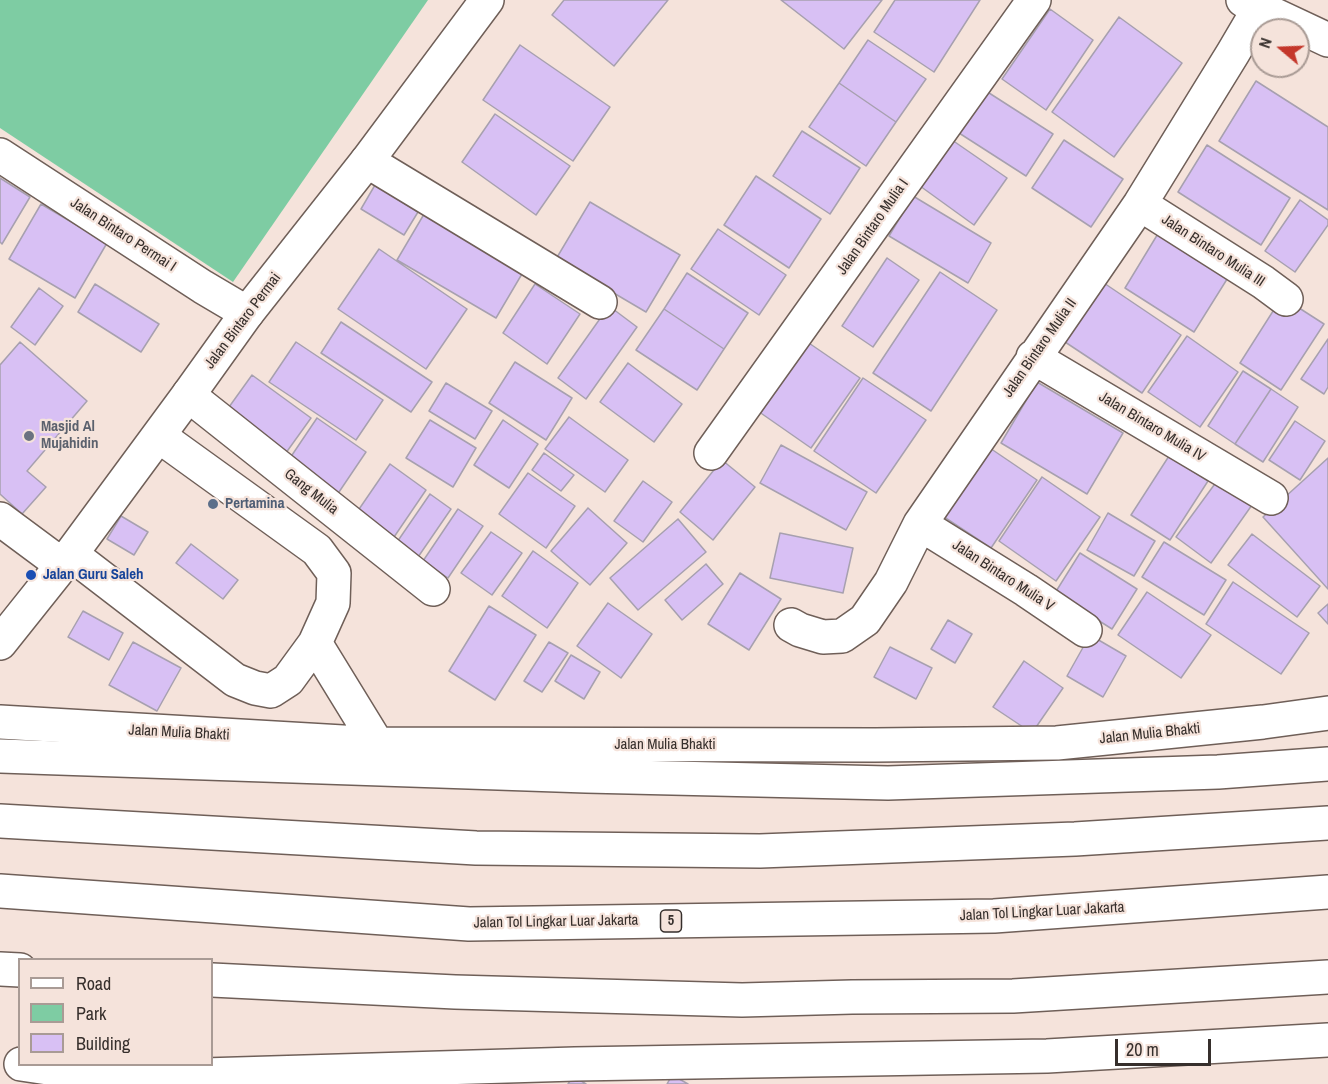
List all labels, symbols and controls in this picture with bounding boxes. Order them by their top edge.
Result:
north arrow [1250,18,1310,78]
text: N [1253,35,1277,51]
street label: Jalan Bintaro Mulia I [833,176,913,278]
street label: Jalan Bintaro Permai I [67,194,179,276]
street label: Jalan Bintaro Mulia III [1158,211,1268,291]
street label: Jalan Bintaro Permai [201,269,285,373]
street label: Jalan Bintaro Mulia II [999,295,1081,401]
street label: Jalan Bintaro Mulia IV [1095,388,1209,466]
place label: Masjid Al Mujahidin [41,418,98,453]
marker: Masjid Al Mujahidin [22,429,36,443]
street label: Gang Mulia [280,465,342,519]
place label: Pertamina [225,495,284,513]
marker: Pertamina [206,497,220,511]
street label: Jalan Bintaro Mulia V [949,536,1057,616]
place label: Jalan Guru Saleh [43,566,143,584]
marker: Jalan Guru Saleh [24,568,38,582]
street label: Jalan Mulia Bhakti [1099,720,1201,748]
street label: Jalan Mulia Bhakti [128,721,230,745]
street label: Jalan Mulia Bhakti [614,736,716,754]
street label: Jalan Tol Lingkar Luar Jakarta [959,899,1125,925]
road number: 5 [660,910,682,932]
street label: Jalan Tol Lingkar Luar Jakarta [473,912,639,932]
legend [18,958,213,1066]
text: Road [76,971,111,996]
text: Park [76,1001,106,1026]
scale bar [1118,1027,1214,1065]
text: Building [76,1031,130,1056]
text: 20 m [1126,1037,1159,1062]

